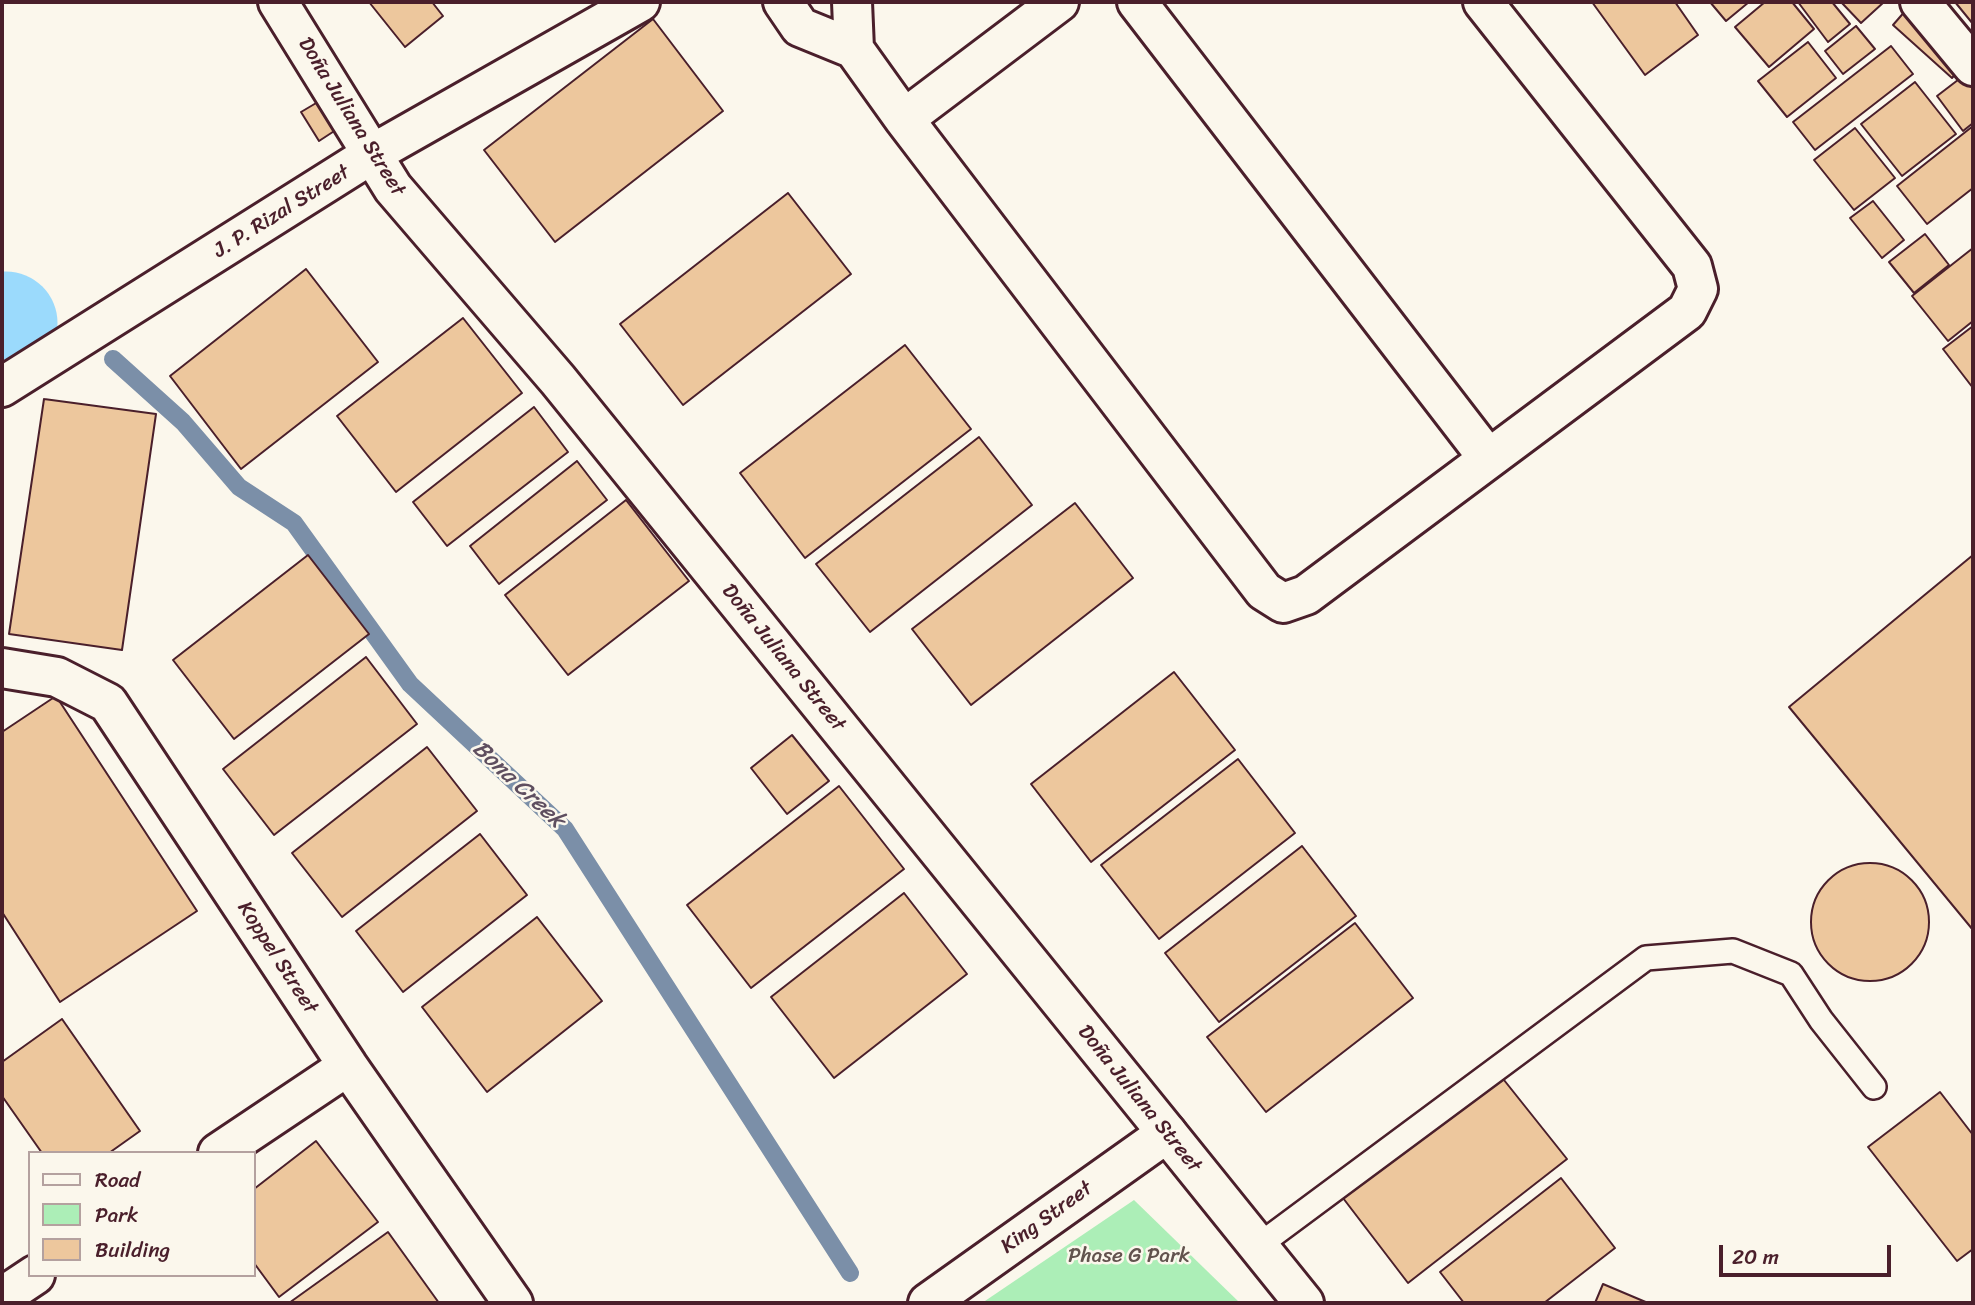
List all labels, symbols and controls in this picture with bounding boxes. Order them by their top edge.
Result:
street label: Doña Juliana Street [292,33,410,201]
street label: J. P. Rizal Street [209,160,355,264]
street label: Doña Juliana Street [716,579,850,737]
water label: Bona Creek [466,735,570,835]
street label: Koppel Street [231,897,323,1019]
street label: Doña Juliana Street [1072,1020,1206,1178]
legend [28,1151,256,1277]
text: Road [95,1161,140,1199]
street label: King Street [996,1176,1098,1260]
text: Park [95,1196,138,1234]
text: Building [95,1231,170,1269]
scale bar [1723,1232,1895,1276]
text: 20 m [1732,1238,1779,1276]
park label: Phase G Park [1068,1244,1190,1270]

